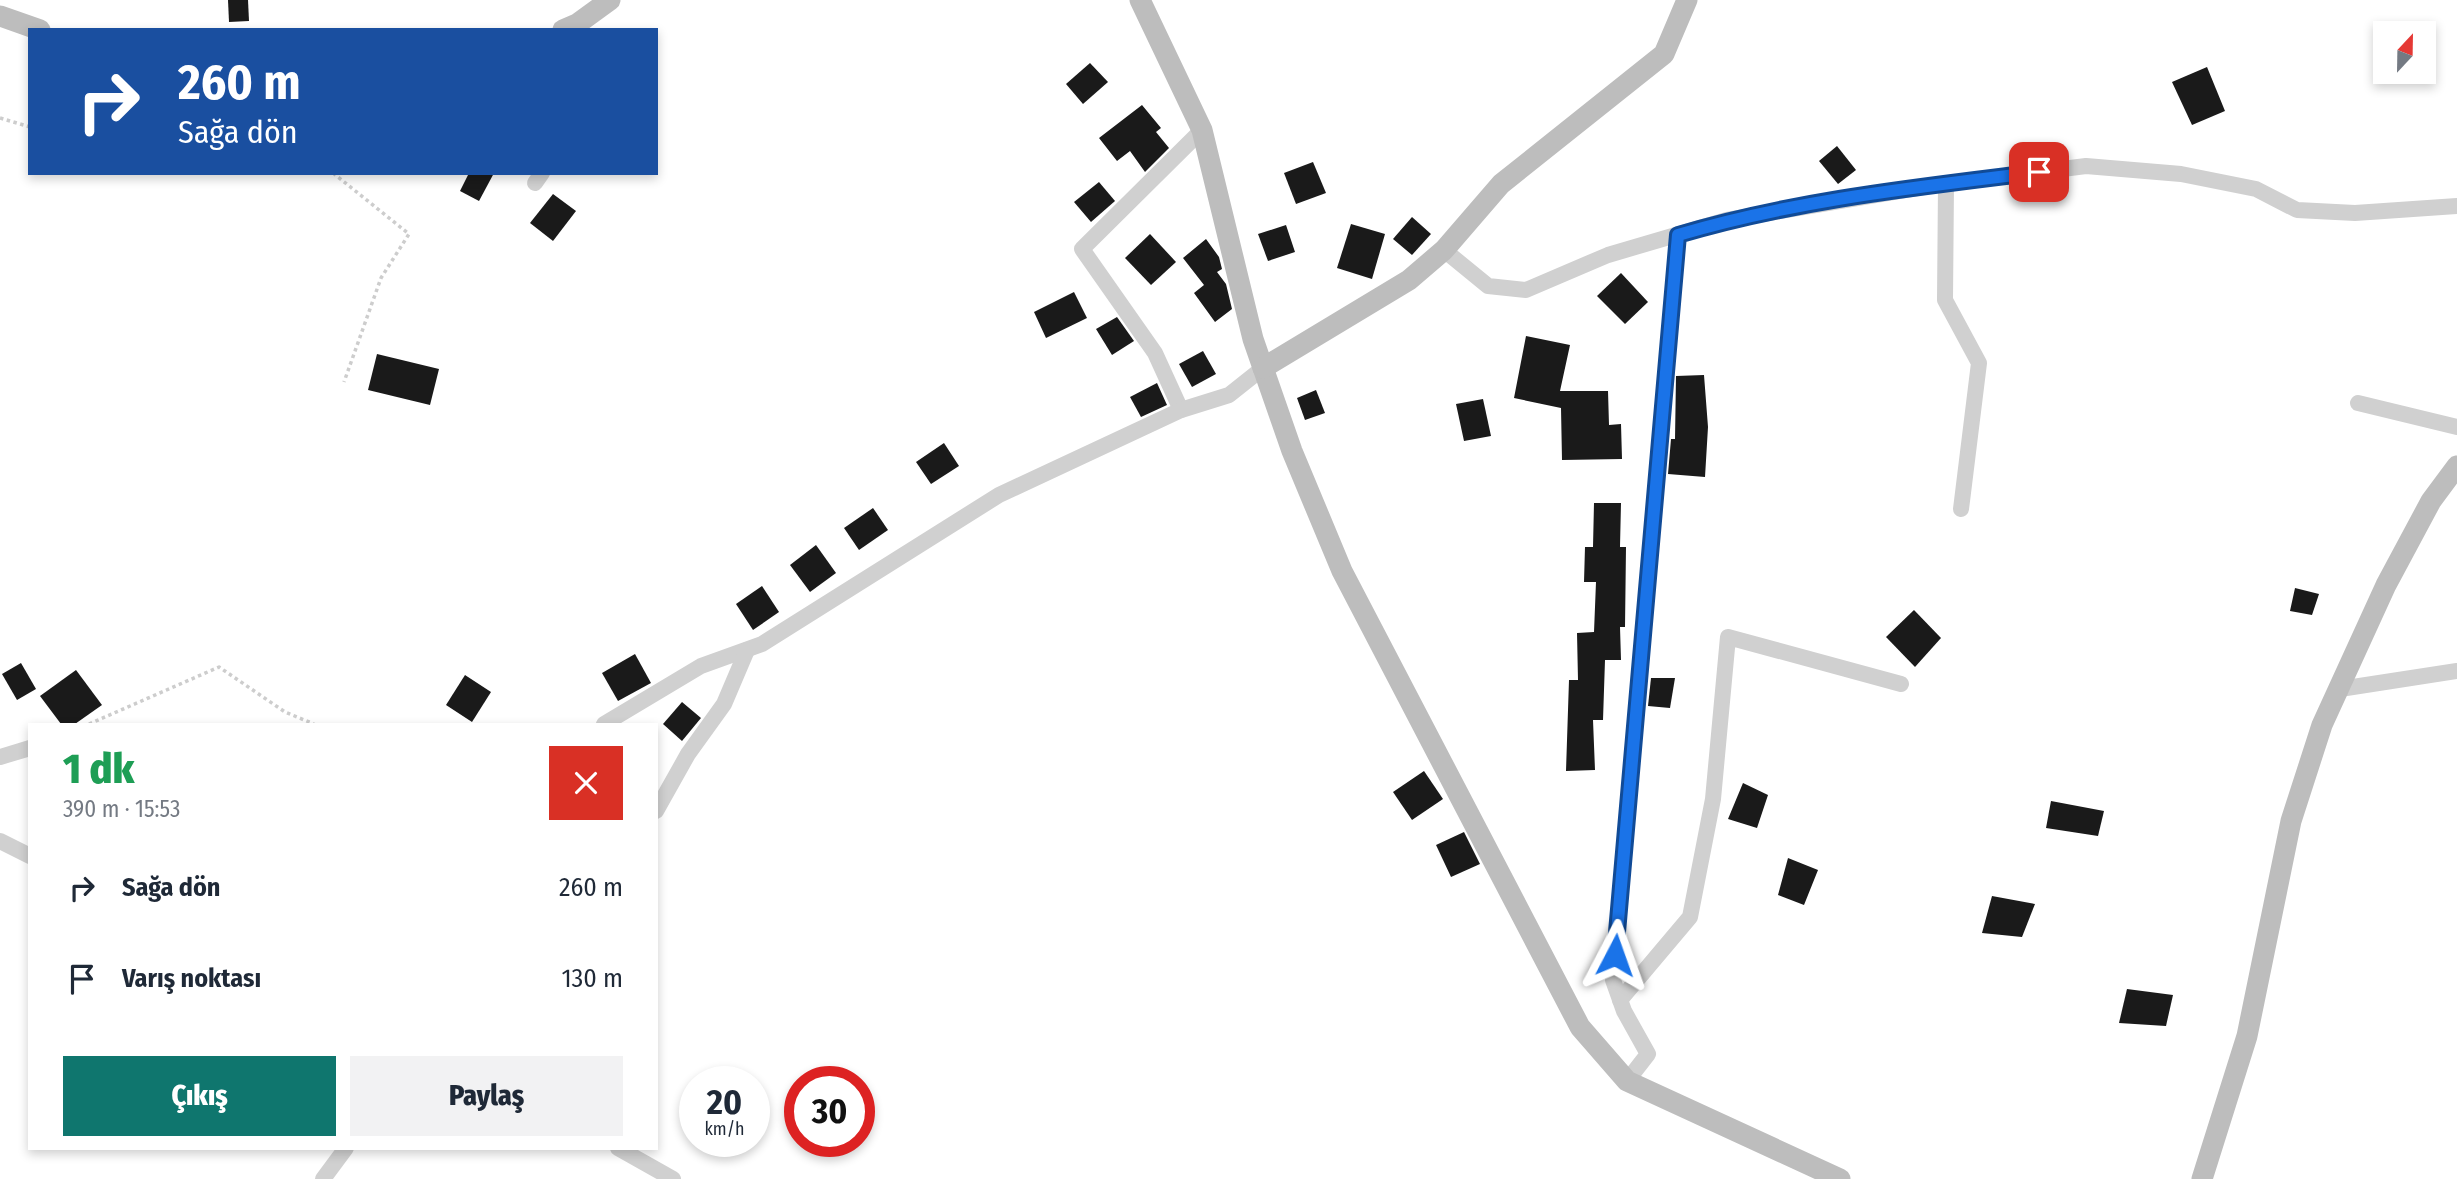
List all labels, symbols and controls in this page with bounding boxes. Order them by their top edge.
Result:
north arrow [2373,21,2436,84]
map controls [2373,21,2436,84]
text: 260 m [178,53,301,112]
icon: right [63,56,154,147]
text: Sağa dön [178,113,298,151]
pin [2009,142,2069,202]
icon: arrive [2020,153,2058,191]
text: 1 dk [63,744,134,794]
button: close [549,746,623,820]
text: 390 m · 15:53 [63,795,180,823]
icon: right [63,869,101,907]
text: Sağa dön [122,872,221,903]
text: 260 m [559,872,623,903]
position arrow [1578,918,1652,992]
icon: arrive [63,960,101,998]
text: Varış noktası [122,963,261,994]
text: 130 m [561,963,623,994]
button: Çıkış [63,1056,336,1136]
button: Paylaş [350,1056,623,1136]
speed limit sign: 30 [784,1066,875,1157]
text: 20 [707,1081,742,1123]
text: km/h [704,1118,745,1140]

